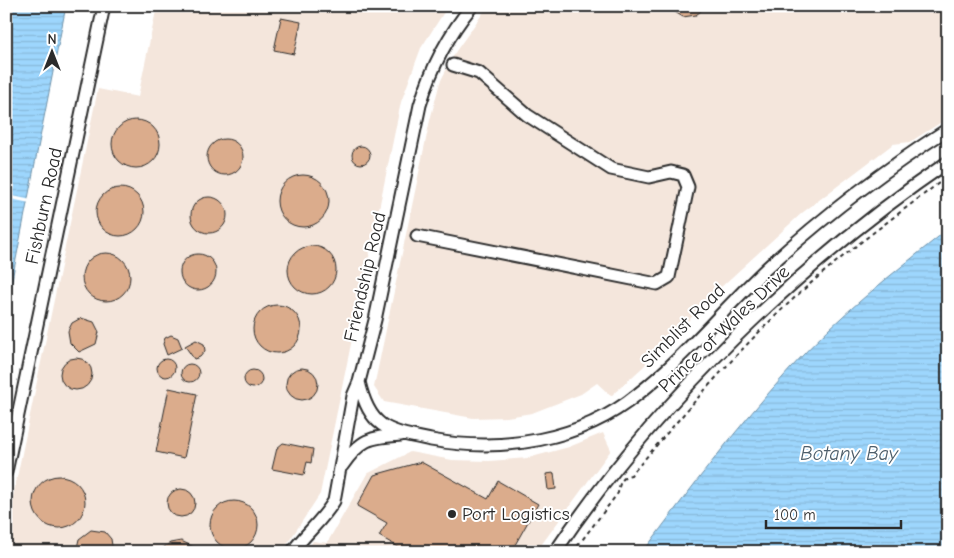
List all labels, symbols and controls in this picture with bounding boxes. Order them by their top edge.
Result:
north arrow [28,28,78,78]
text: N [47,31,57,48]
street label: Fishburn Road [21,146,67,266]
street label: Friendship Road [339,210,391,344]
street label: Prince of Wales Drive [654,261,794,397]
street label: Simblist Road [636,279,730,373]
water label: Botany Bay [800,442,899,465]
scale bar [766,498,902,530]
place label: Port Logistics [462,503,570,525]
text: 100 m [774,506,816,524]
marker: Port Logistics [446,508,458,520]

